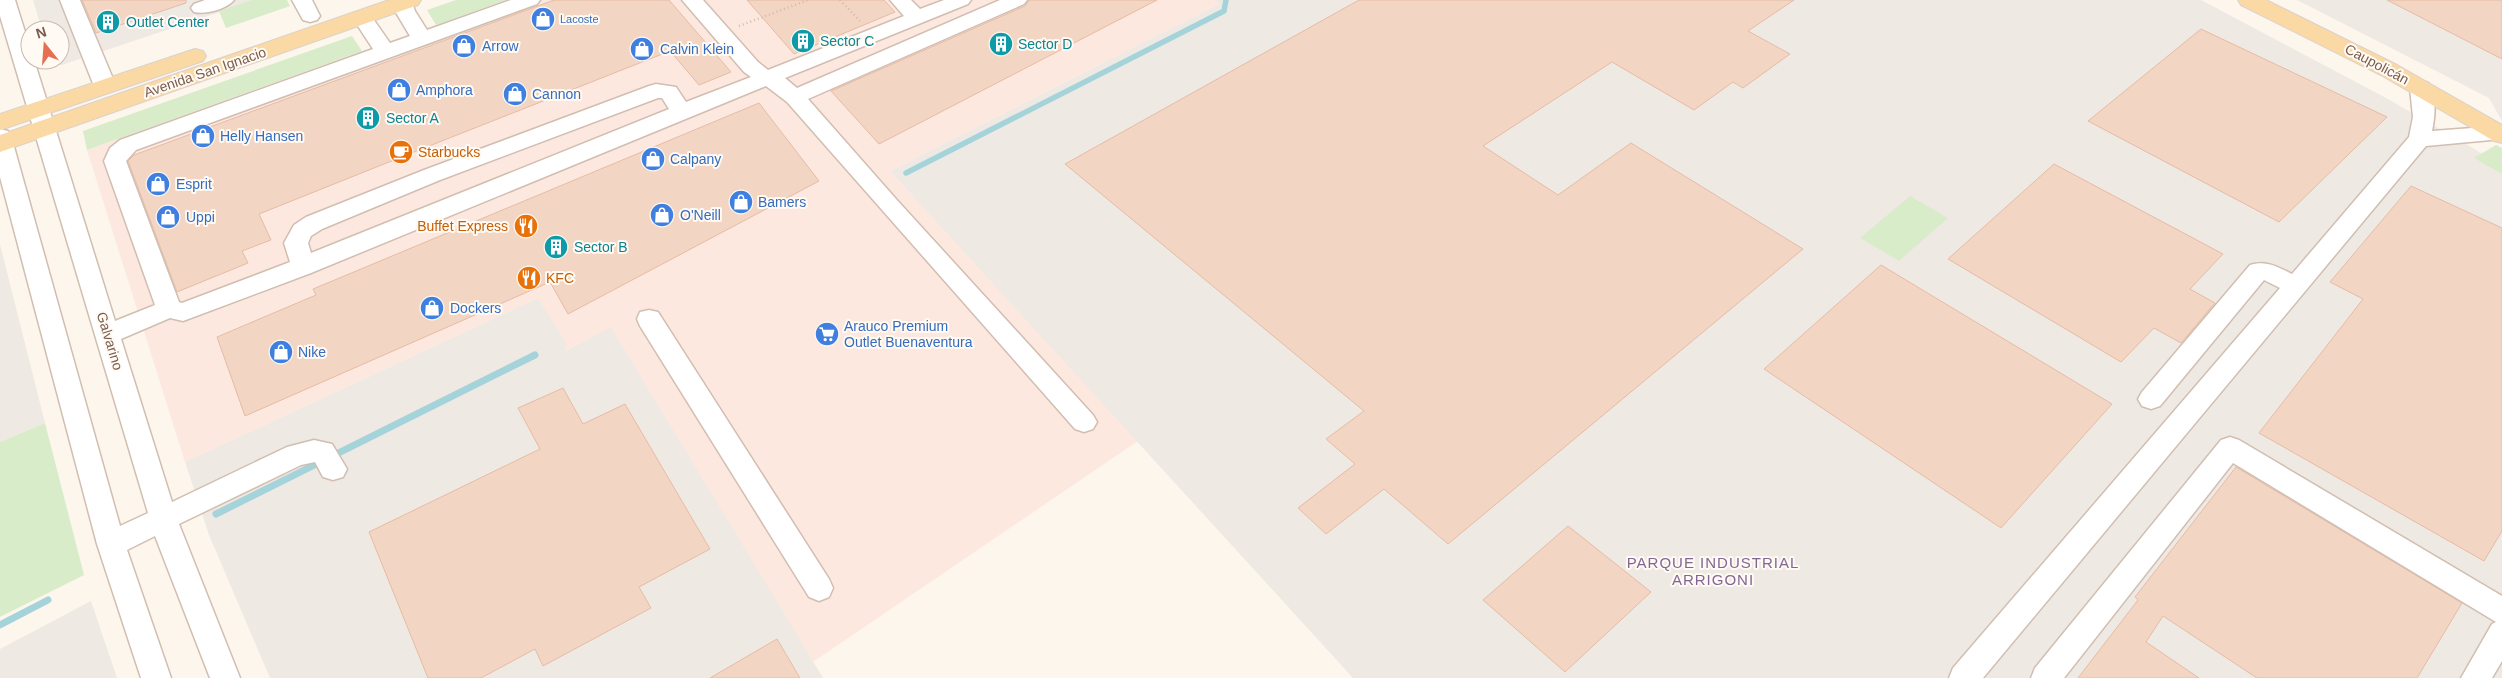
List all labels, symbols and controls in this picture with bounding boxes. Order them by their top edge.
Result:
shop icon: Lacoste [530,6,556,32]
building icon: Outlet Center [95,9,121,35]
place label: Lacoste [560,13,599,25]
place label: Outlet Center [126,14,210,30]
north arrow [20,20,70,70]
text: N [34,23,48,42]
building icon: Sector C [790,28,816,54]
building icon: Sector D [988,31,1014,57]
shop icon: Arrow [451,33,477,59]
place label: Sector C [820,33,874,49]
shop icon: Calvin Klein [629,36,655,62]
place label: Sector D [1018,36,1072,52]
place label: Arrow [482,38,519,54]
street label: Caupolicán [2342,40,2412,88]
place label: Calvin Klein [660,41,734,57]
street label: Avenida San Ignacio [142,44,268,100]
shop icon: Amphora [386,77,412,103]
shop icon: Cannon [502,81,528,107]
place label: Amphora [416,82,473,98]
place label: Cannon [532,86,581,102]
building icon: Sector A [355,105,381,131]
place label: Sector A [386,110,440,126]
shop icon: Helly Hansen [190,123,216,149]
place label: Helly Hansen [220,128,303,144]
cafe icon: Starbucks [388,139,414,165]
place label: Starbucks [418,144,480,160]
shop icon: Calpany [640,146,666,172]
place label: Calpany [670,151,721,167]
shop icon: Esprit [145,171,171,197]
place label: Esprit [176,176,212,192]
shop icon: Bamers [728,189,754,215]
place label: Bamers [758,194,806,210]
shop icon: O'Neill [649,202,675,228]
shop icon: Uppi [155,204,181,230]
place label: O'Neill [680,207,721,223]
place label: Uppi [186,209,215,225]
restaurant icon: Buffet Express [513,213,539,239]
place label: Buffet Express [417,218,508,234]
building icon: Sector B [543,234,569,260]
place label: Sector B [574,239,628,255]
restaurant icon: KFC [516,265,542,291]
place label: KFC [546,270,574,286]
shop icon: Dockers [419,295,445,321]
place label: Dockers [450,300,501,316]
street label: Galvarino [94,310,126,372]
place label: Arauco Premium Outlet Buenaventura [844,318,973,350]
supermarket icon: Arauco Premium Outlet Buenaventura [814,321,840,347]
shop icon: Nike [268,339,294,365]
place label: Nike [298,344,326,360]
district label: PARQUE INDUSTRIAL ARRIGONI [1627,554,1799,588]

